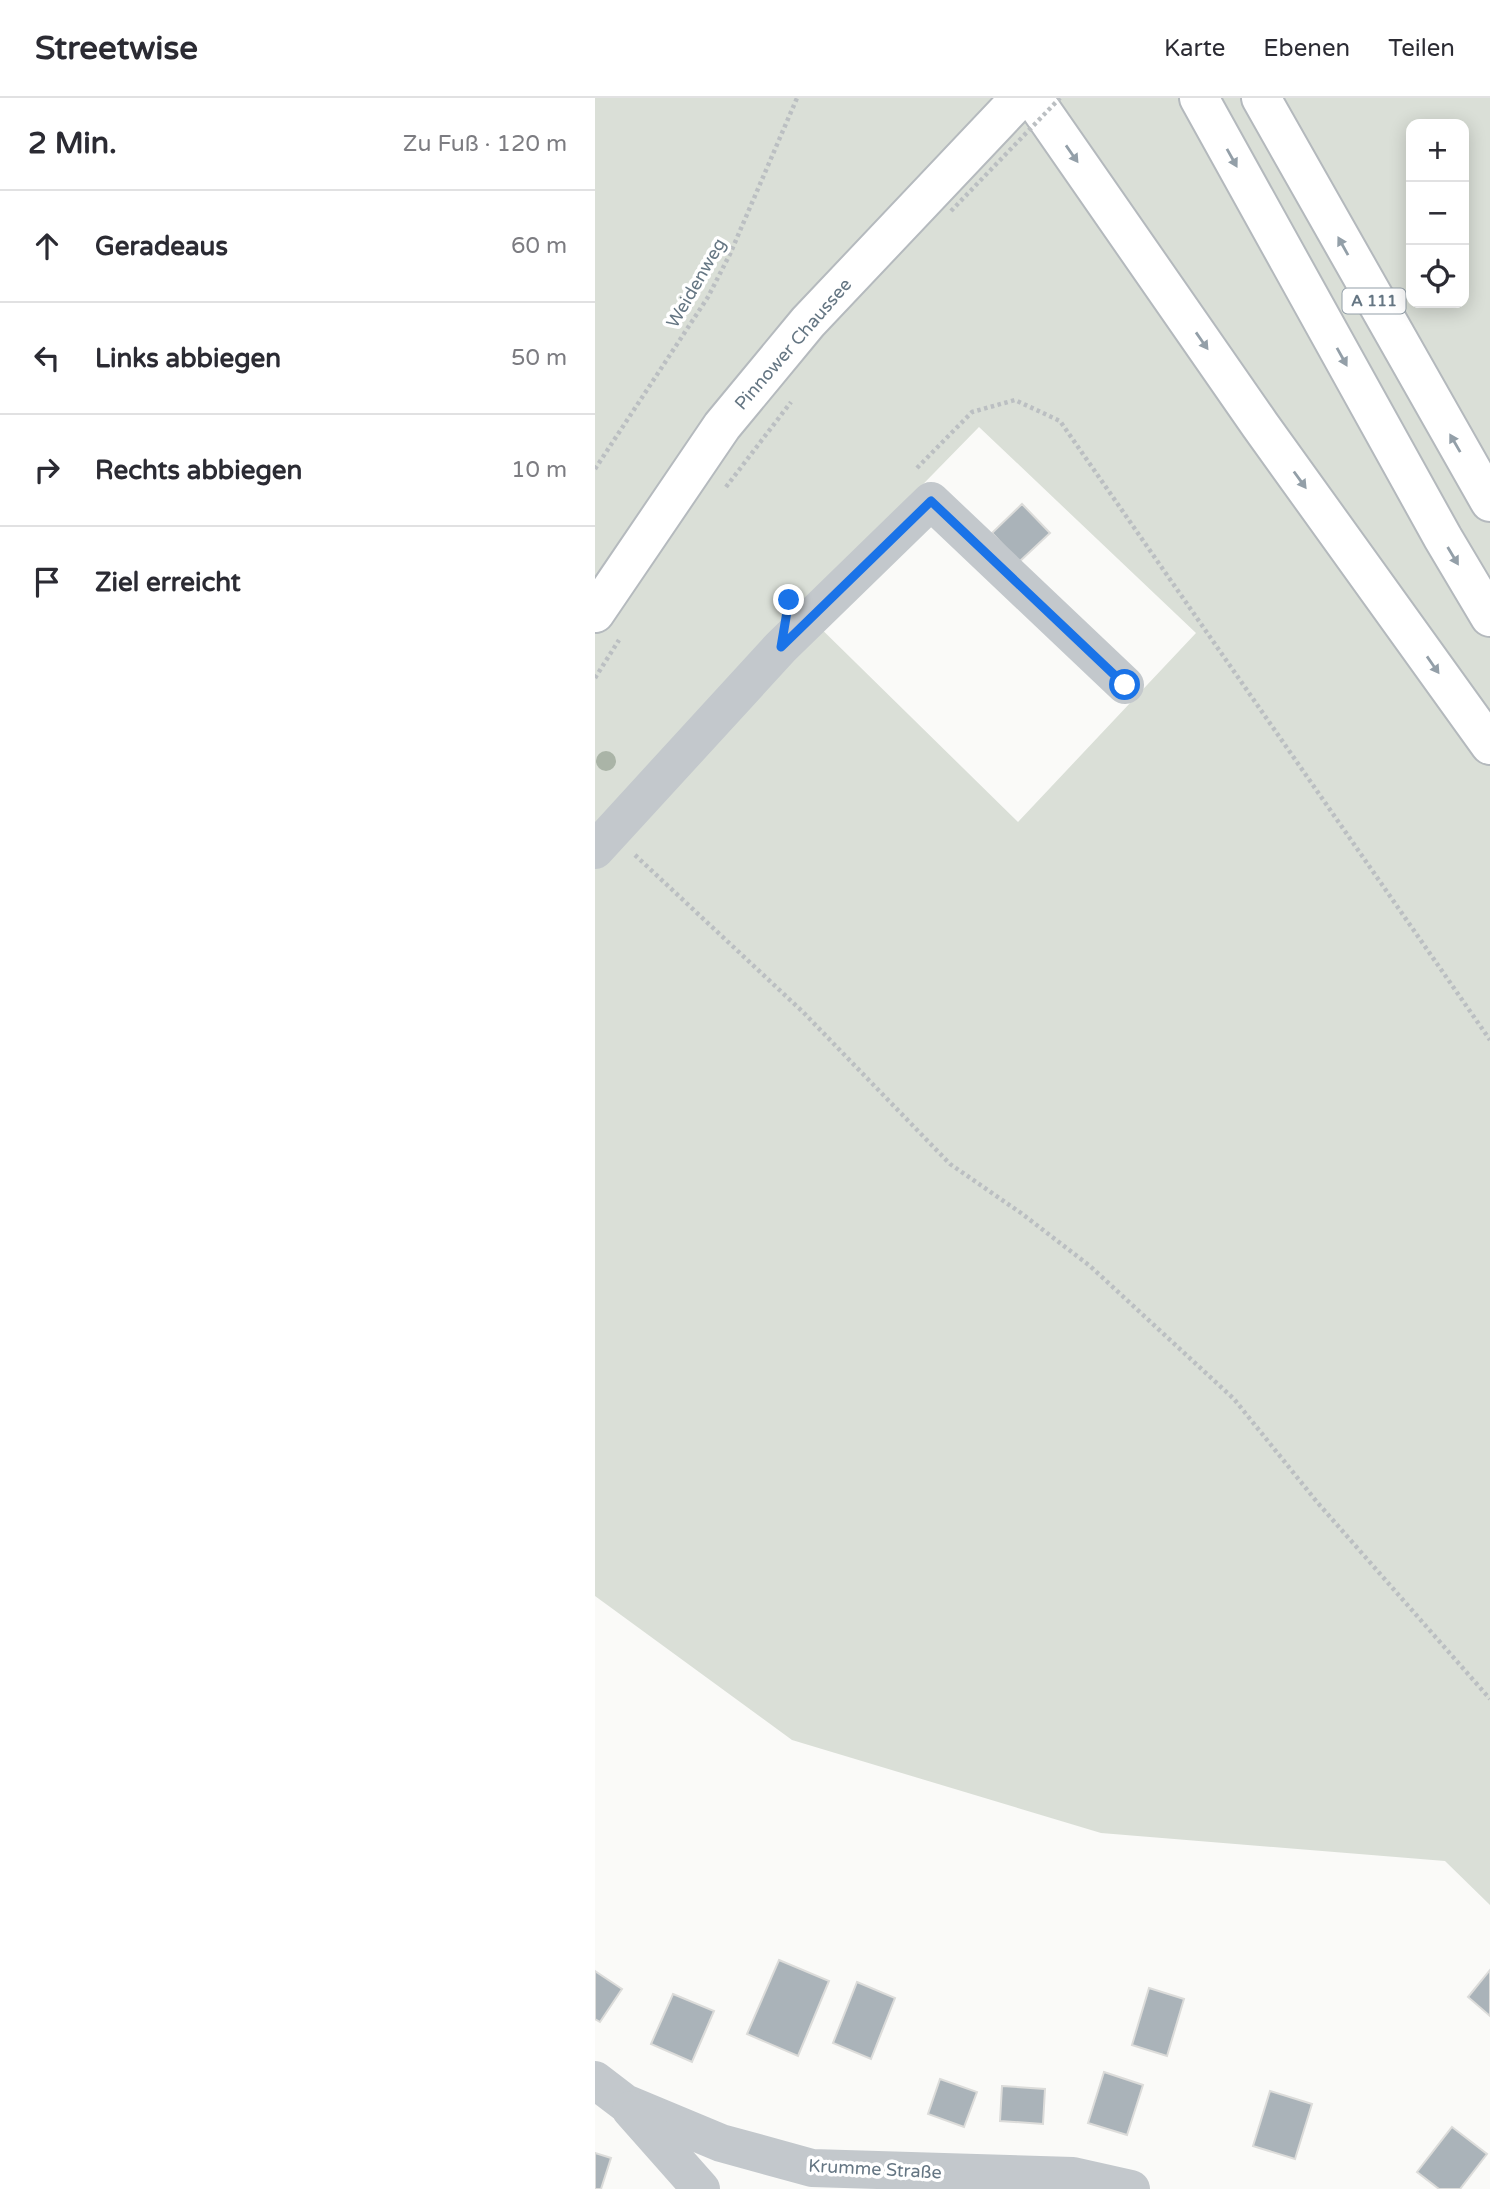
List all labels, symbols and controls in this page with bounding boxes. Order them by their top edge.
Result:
text: Streetwise [35,29,198,68]
text: Karte [1164,34,1225,63]
text: Ebenen [1263,34,1350,63]
text: Teilen [1388,34,1455,63]
map controls [1406,119,1469,308]
button: + [1406,119,1469,182]
text: 2 Min. [28,125,117,162]
text: Zu Fuß · 120 m [403,130,567,158]
one-way arrow [1065,145,1079,163]
one-way arrow [1226,148,1238,167]
button: − [1406,182,1469,245]
icon: ahead [28,227,66,265]
text: Geradeaus [95,231,228,262]
text: 60 m [511,232,567,260]
street label: Weidenweg [661,234,731,332]
one-way arrow [1337,236,1349,255]
button: locate [1406,245,1469,308]
street label: Pinnower Chaussee [730,274,856,414]
road number: A 111 [1343,288,1405,314]
one-way arrow [1195,332,1209,350]
icon: left [28,339,66,377]
text: Links abbiegen [95,343,281,374]
text: 50 m [511,344,567,372]
one-way arrow [1336,347,1348,367]
one-way arrow [1449,434,1462,453]
icon: right [28,451,66,489]
text: Rechts abbiegen [95,455,302,486]
text: 10 m [511,456,567,484]
one-way arrow [1293,471,1307,489]
one-way arrow [1447,546,1459,565]
icon: arrive [28,563,66,601]
text: Ziel erreicht [95,567,241,598]
route end [773,584,804,615]
one-way arrow [1426,656,1440,674]
route start [1109,669,1140,700]
street label: Krumme Straße [808,2155,942,2183]

